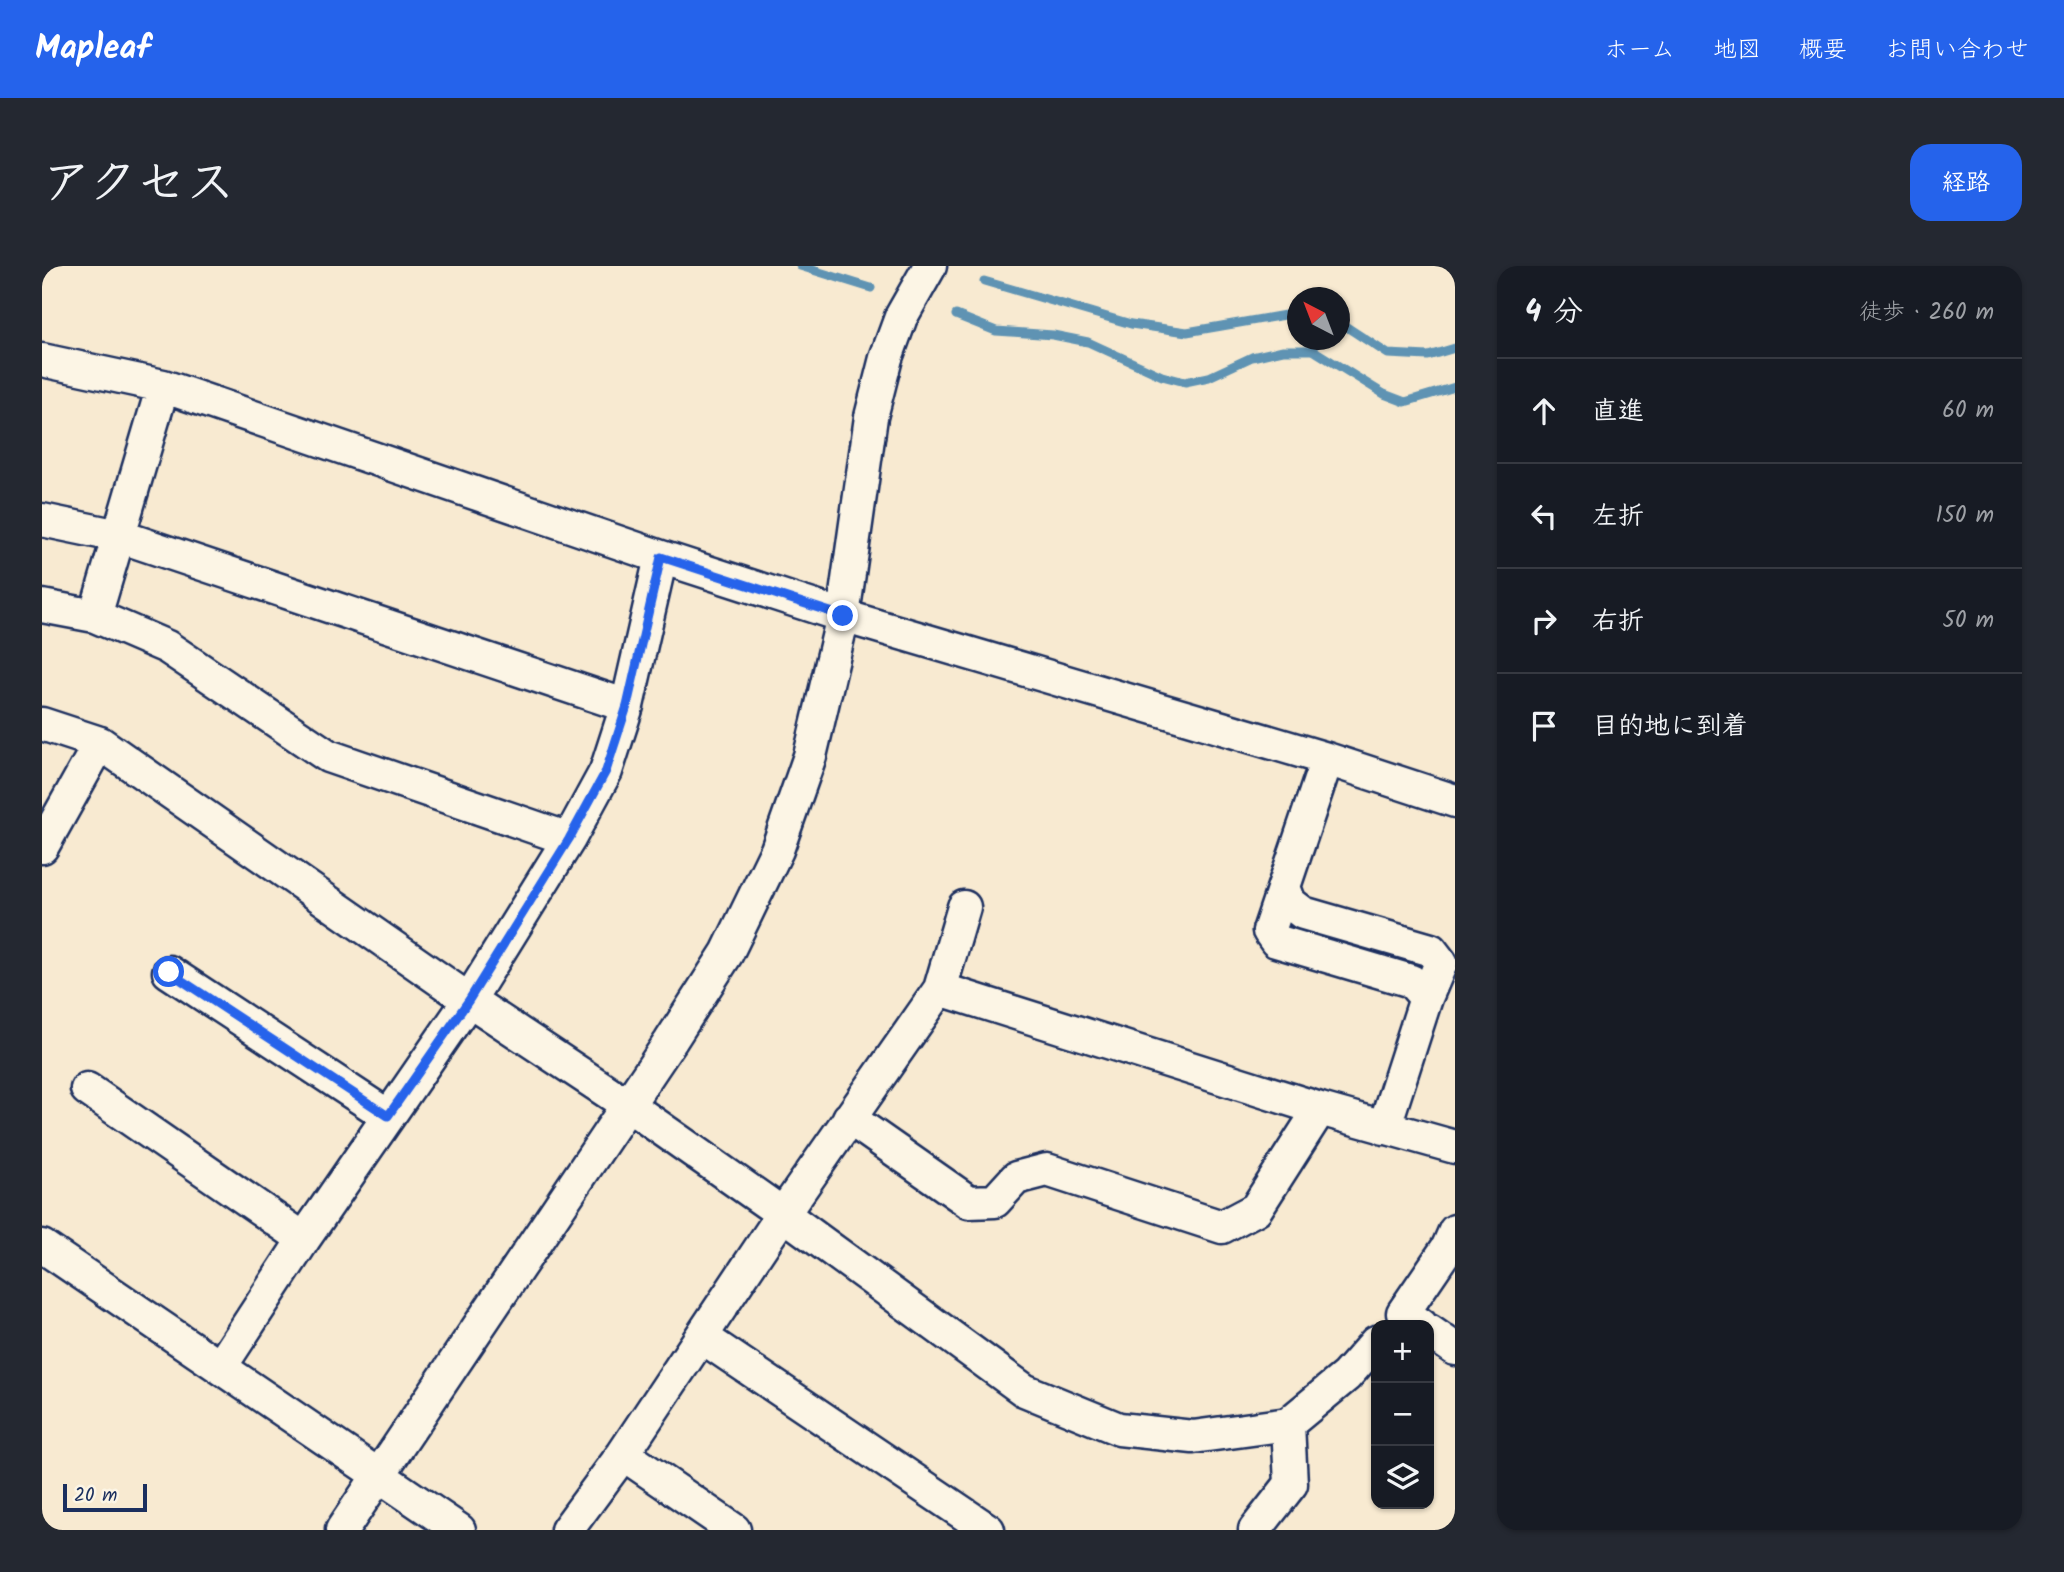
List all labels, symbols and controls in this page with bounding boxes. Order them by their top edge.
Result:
text: Mapleaf [35,23,151,76]
text: ホーム [1604,31,1675,70]
text: 地図 [1713,31,1761,70]
text: 概要 [1799,31,1847,70]
text: お問い合わせ [1885,31,2029,70]
button: 経路 [1910,144,2022,221]
text: アクセス [42,146,235,224]
north arrow [1287,287,1350,350]
text: 4 分 [1525,289,1583,337]
text: 徒歩 · 260 m [1859,295,1994,331]
text: 直進 [1592,391,1644,433]
icon: ahead [1525,392,1563,430]
text: 60 m [1942,393,1994,429]
text: 左折 [1592,496,1644,538]
icon: left [1525,497,1563,535]
text: 150 m [1935,498,1994,534]
route end [827,600,858,631]
text: 右折 [1592,601,1644,643]
icon: right [1525,602,1563,640]
text: 50 m [1943,603,1994,639]
text: 目的地に到着 [1592,706,1748,748]
icon: arrive [1525,707,1563,745]
route start [153,956,184,987]
map controls [1371,1320,1434,1509]
button: + [1371,1320,1434,1383]
button: − [1371,1383,1434,1446]
button: layers [1371,1446,1434,1509]
scale bar [63,1481,147,1513]
text: 20 m [74,1481,117,1511]

